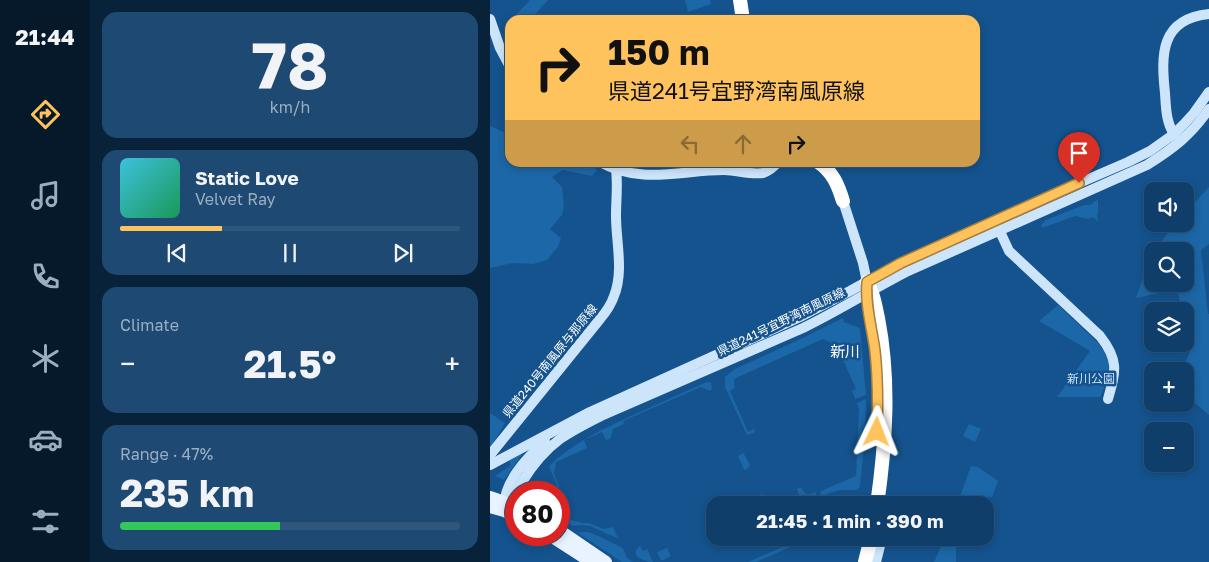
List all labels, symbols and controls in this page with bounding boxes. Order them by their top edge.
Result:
text: 21:44 [15,23,75,50]
text: 78 [251,25,329,103]
text: 150 m [608,31,710,73]
icon: right [525,35,590,100]
text: 県道241号宜野湾南風原線 [608,77,865,104]
icon: directions [28,97,63,132]
text: km/h [270,97,310,117]
icon: left [676,130,704,158]
icon: ahead [729,130,757,158]
icon: right [782,130,810,158]
pin [1058,132,1100,183]
icon: arrive [1065,139,1093,167]
text: Static Love [195,166,299,189]
icon: music [28,178,63,213]
map controls [1144,182,1194,472]
button: sound [1144,182,1194,232]
text: Velvet Ray [195,189,276,209]
icon: previous [163,239,191,267]
icon: pause [276,239,304,267]
icon: next [389,239,417,267]
button: search [1144,242,1194,292]
icon: phone [28,259,63,294]
street label: 県道241号宜野湾南風原線 [715,284,847,359]
street label: 県道240号南風原与那原線 [499,301,600,420]
button: layers [1144,302,1194,352]
text: Climate [120,315,179,335]
icon: climate [28,341,63,376]
text: 21.5° [244,341,336,386]
district label: 新川 [830,342,860,360]
text: − [120,347,135,380]
text: + [445,347,460,380]
button: + [1144,362,1194,412]
park label: 新川公園 [1067,371,1115,386]
position arrow [850,405,902,457]
icon: car [28,422,63,457]
button: − [1144,422,1194,472]
text: Range · 47% [120,444,213,464]
text: 235 km [120,470,254,515]
speed limit sign: 80 [505,481,570,546]
icon: filters [28,504,63,539]
text: 21:45 · 1 min · 390 m [756,509,944,532]

